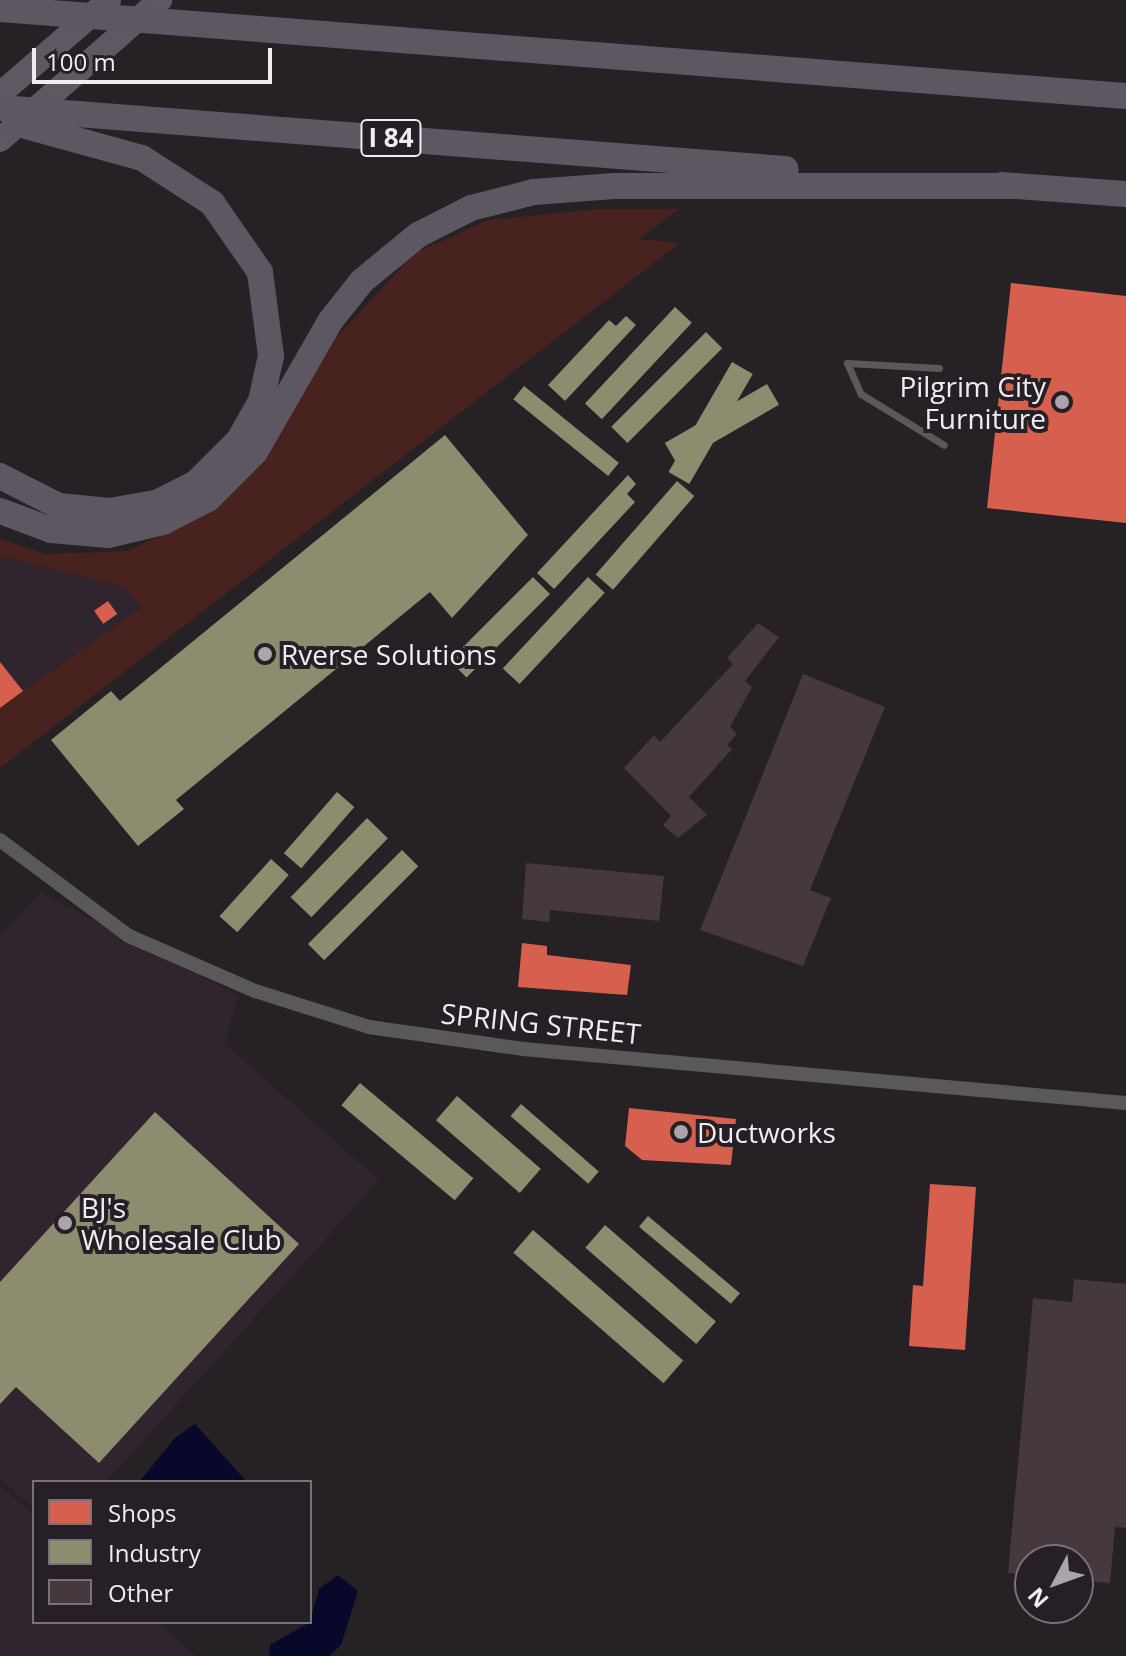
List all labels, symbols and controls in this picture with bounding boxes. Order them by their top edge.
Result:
scale bar [36,32,276,82]
text: 100 m [46,45,116,78]
road number: I 84 [359,116,423,160]
place label: Pilgrim City Furniture [899,369,1046,435]
marker: Pilgrim City Furniture [1053,393,1071,411]
place label: Rverse Solutions [281,637,497,671]
marker: Rverse Solutions [256,645,274,663]
street label: SPRING STREET [439,996,643,1050]
place label: Ductworks [697,1115,836,1149]
marker: Ductworks [672,1123,690,1141]
place label: BJ's Wholesale Club [81,1190,282,1256]
marker: BJ's Wholesale Club [56,1214,74,1232]
legend [32,1480,312,1624]
text: Shops [108,1496,176,1529]
text: Industry [108,1536,201,1569]
north arrow [1014,1544,1094,1624]
text: Other [108,1576,173,1609]
text: N [1020,1582,1055,1615]

